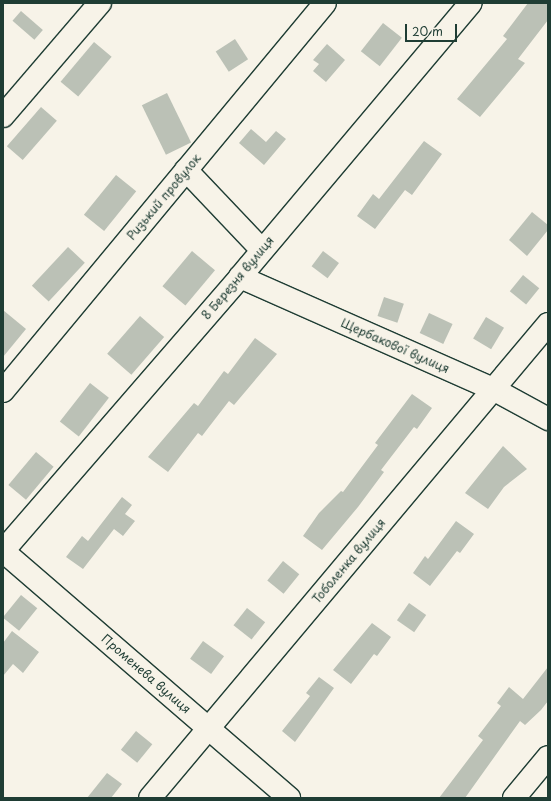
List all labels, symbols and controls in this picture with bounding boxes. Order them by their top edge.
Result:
scale bar [407,16,459,42]
text: 20 m [412,22,443,40]
street label: Ризький провулок [124,151,204,243]
street label: 8 Березня вулиця [199,233,277,323]
street label: Щербакової вулиця [338,316,452,376]
street label: Тоболенка вулиця [309,515,389,607]
street label: Променева вулиця [98,631,194,717]

